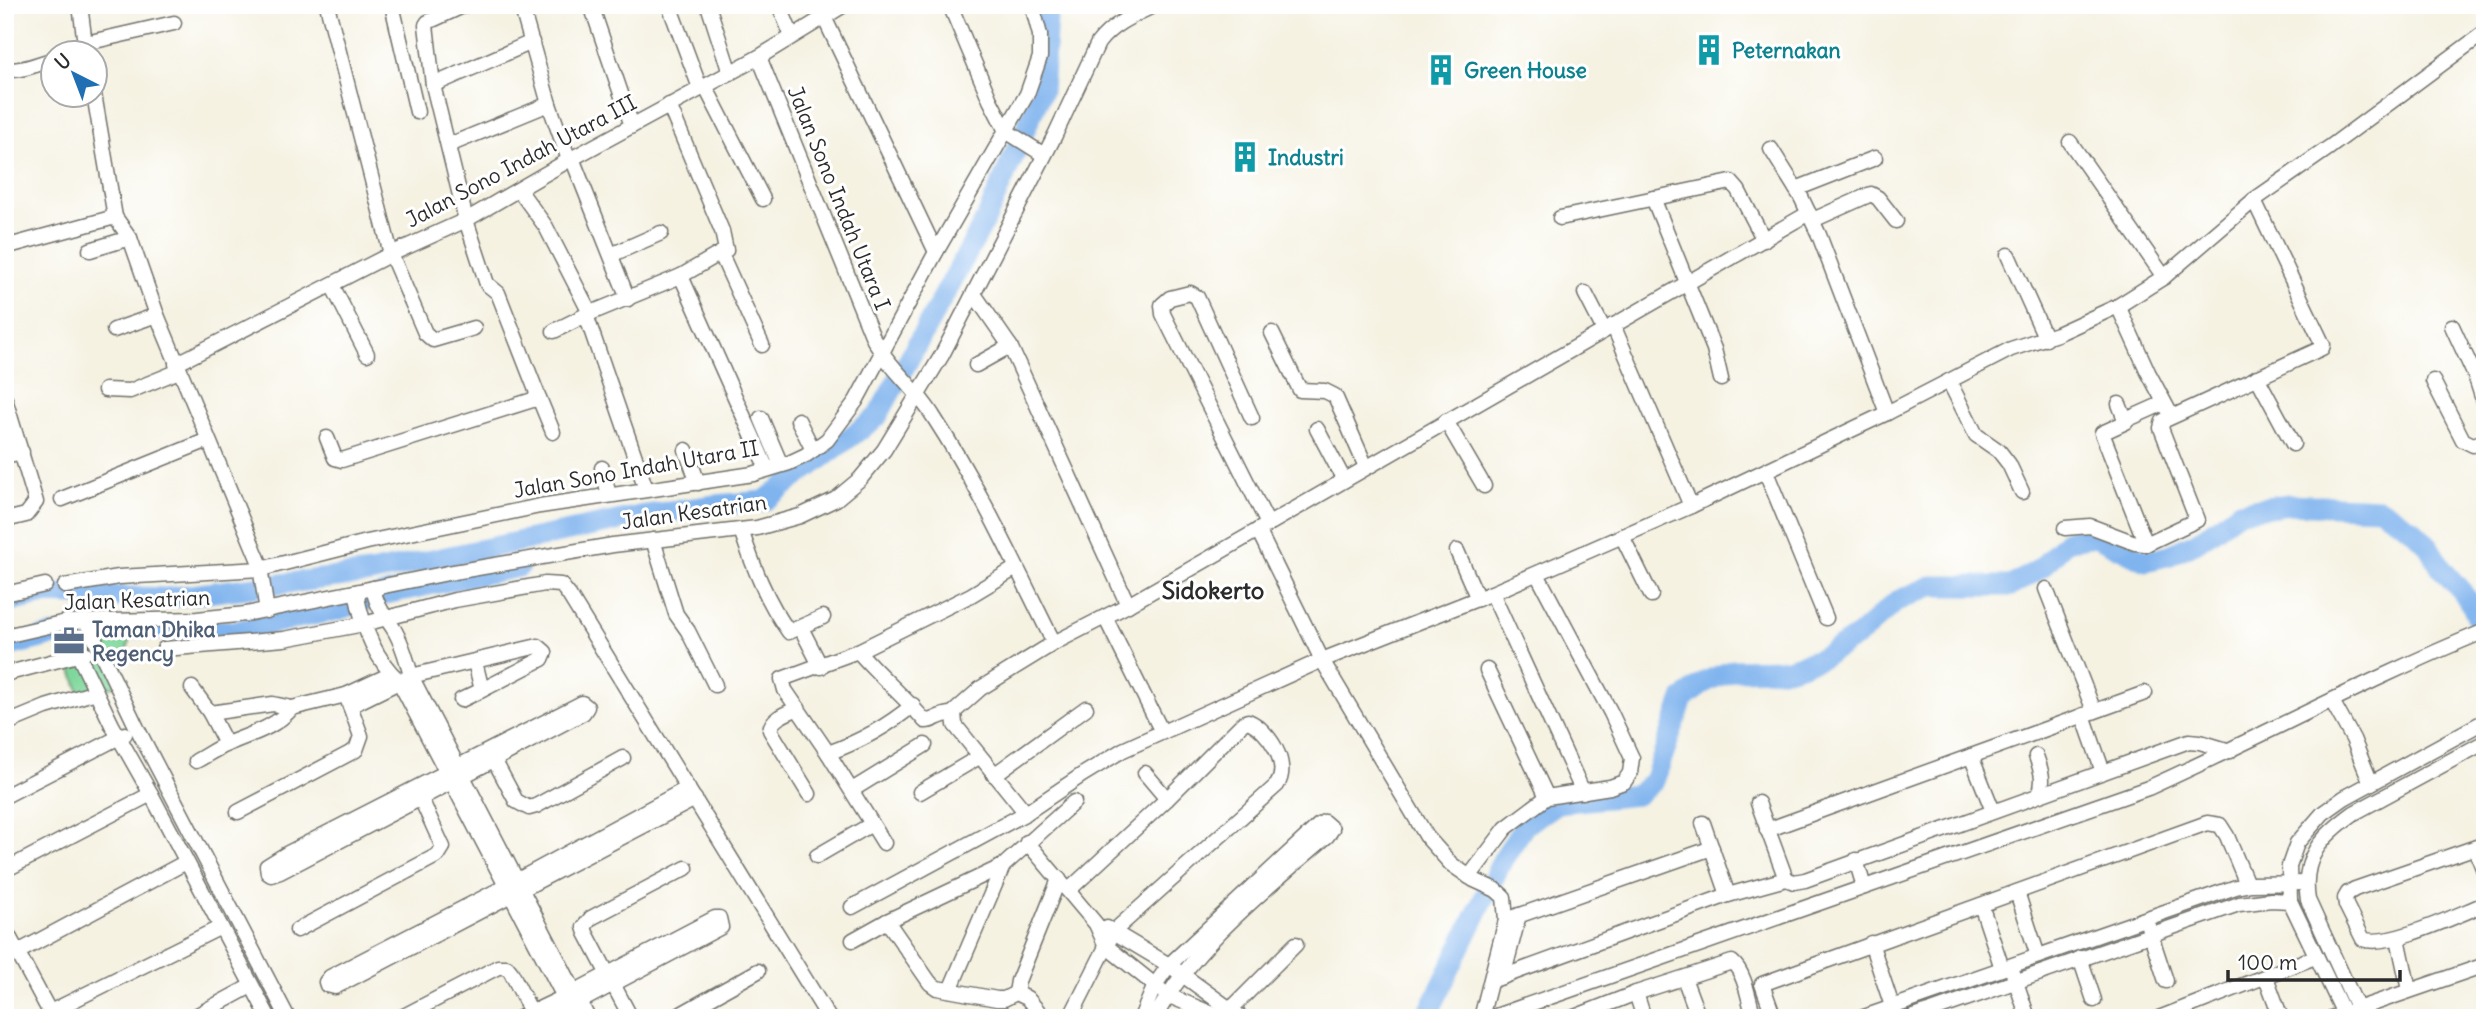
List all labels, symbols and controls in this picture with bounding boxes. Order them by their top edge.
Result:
building icon: Peternakan [1692,33,1726,67]
place label: Peternakan [1732,37,1841,64]
north arrow [38,38,108,108]
text: U [50,48,75,75]
building icon: Green House [1424,53,1458,87]
place label: Green House [1464,57,1587,84]
street label: Jalan Sono Indah Utara I [782,82,896,314]
street label: Jalan Sono Indah Utara III [401,89,641,233]
building icon: Industri [1228,140,1262,174]
place label: Industri [1268,144,1344,171]
street label: Jalan Sono Indah Utara II [511,434,761,504]
street label: Jalan Kesatrian [620,488,768,536]
district label: Sidokerto [1162,575,1264,605]
street label: Jalan Kesatrian [63,584,211,616]
place label: Taman Dhika Regency [92,616,215,667]
office icon: Taman Dhika Regency [52,624,86,658]
scale bar [2228,939,2399,983]
text: 100 m [2238,949,2297,976]

